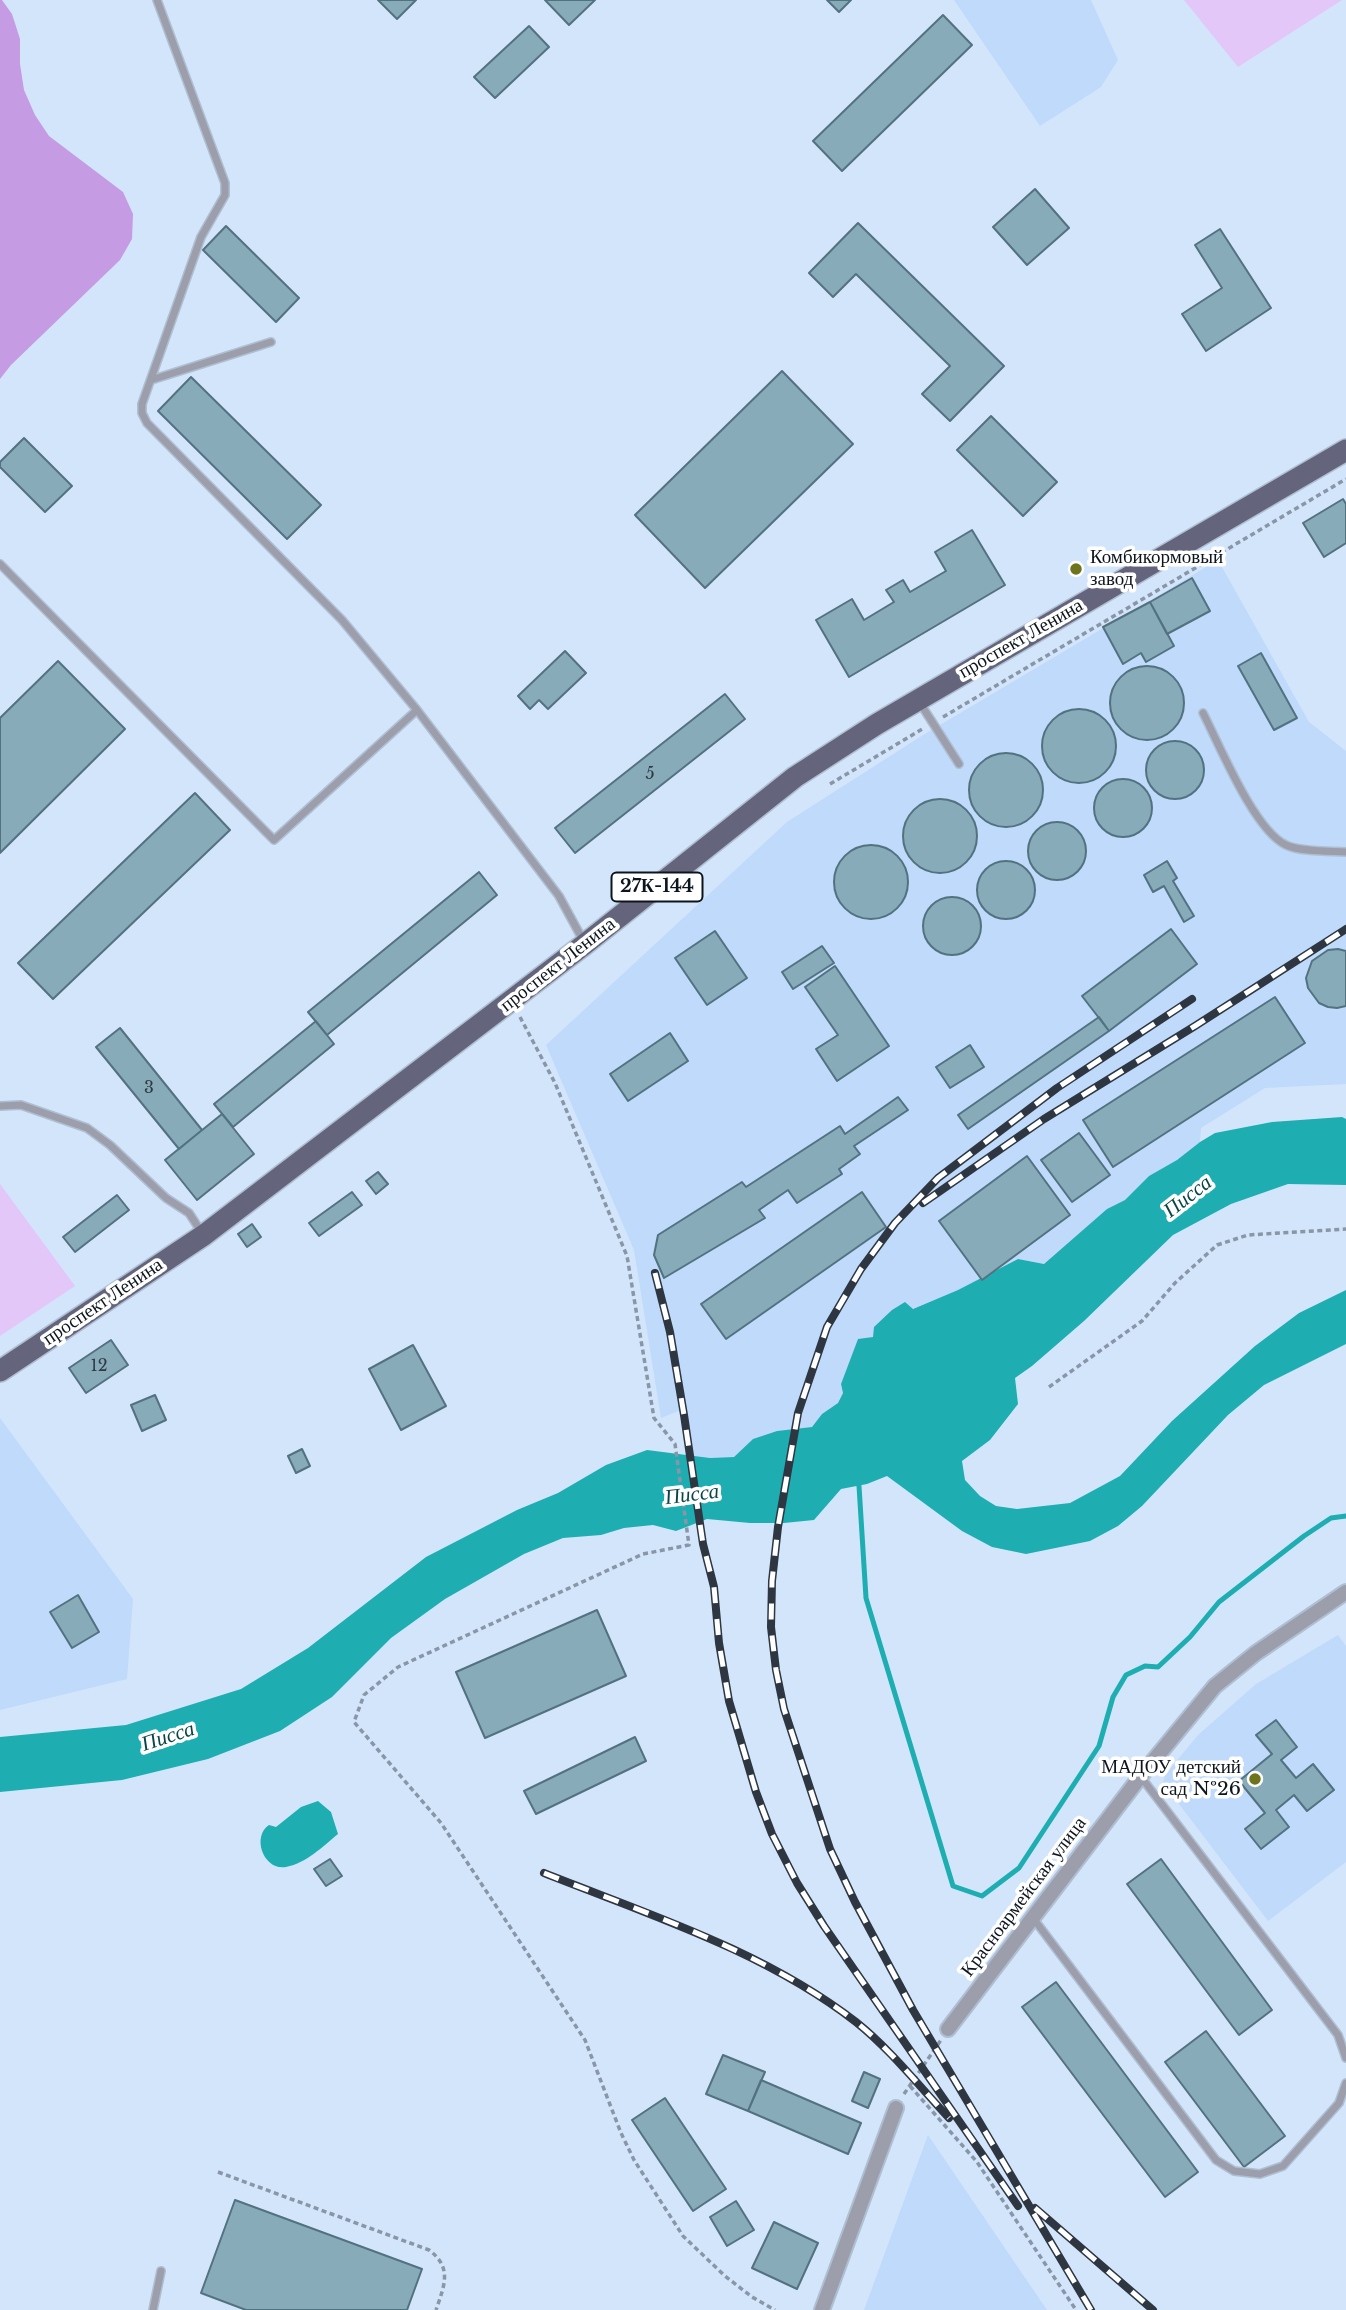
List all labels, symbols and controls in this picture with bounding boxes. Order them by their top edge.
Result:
place label: Комбикормовый завод [1090,547,1223,591]
marker: Комбикормовый завод [1068,561,1084,577]
street label: проспект Ленина [955,594,1087,684]
house number: 5 [645,764,655,784]
road number: 27К-144 [612,872,702,902]
street label: проспект Ленина [496,913,620,1017]
house number: 3 [144,1078,154,1098]
water label: Писса [1159,1170,1217,1224]
street label: проспект Ленина [39,1254,167,1350]
house number: 12 [91,1356,107,1376]
water label: Писса [664,1479,720,1511]
water label: Писса [138,1717,198,1757]
place label: МАДОУ детский сад №26 [1101,1757,1241,1801]
marker: МАДОУ детский сад №26 [1247,1771,1263,1787]
street label: Красноармейская улица [957,1813,1091,1981]

